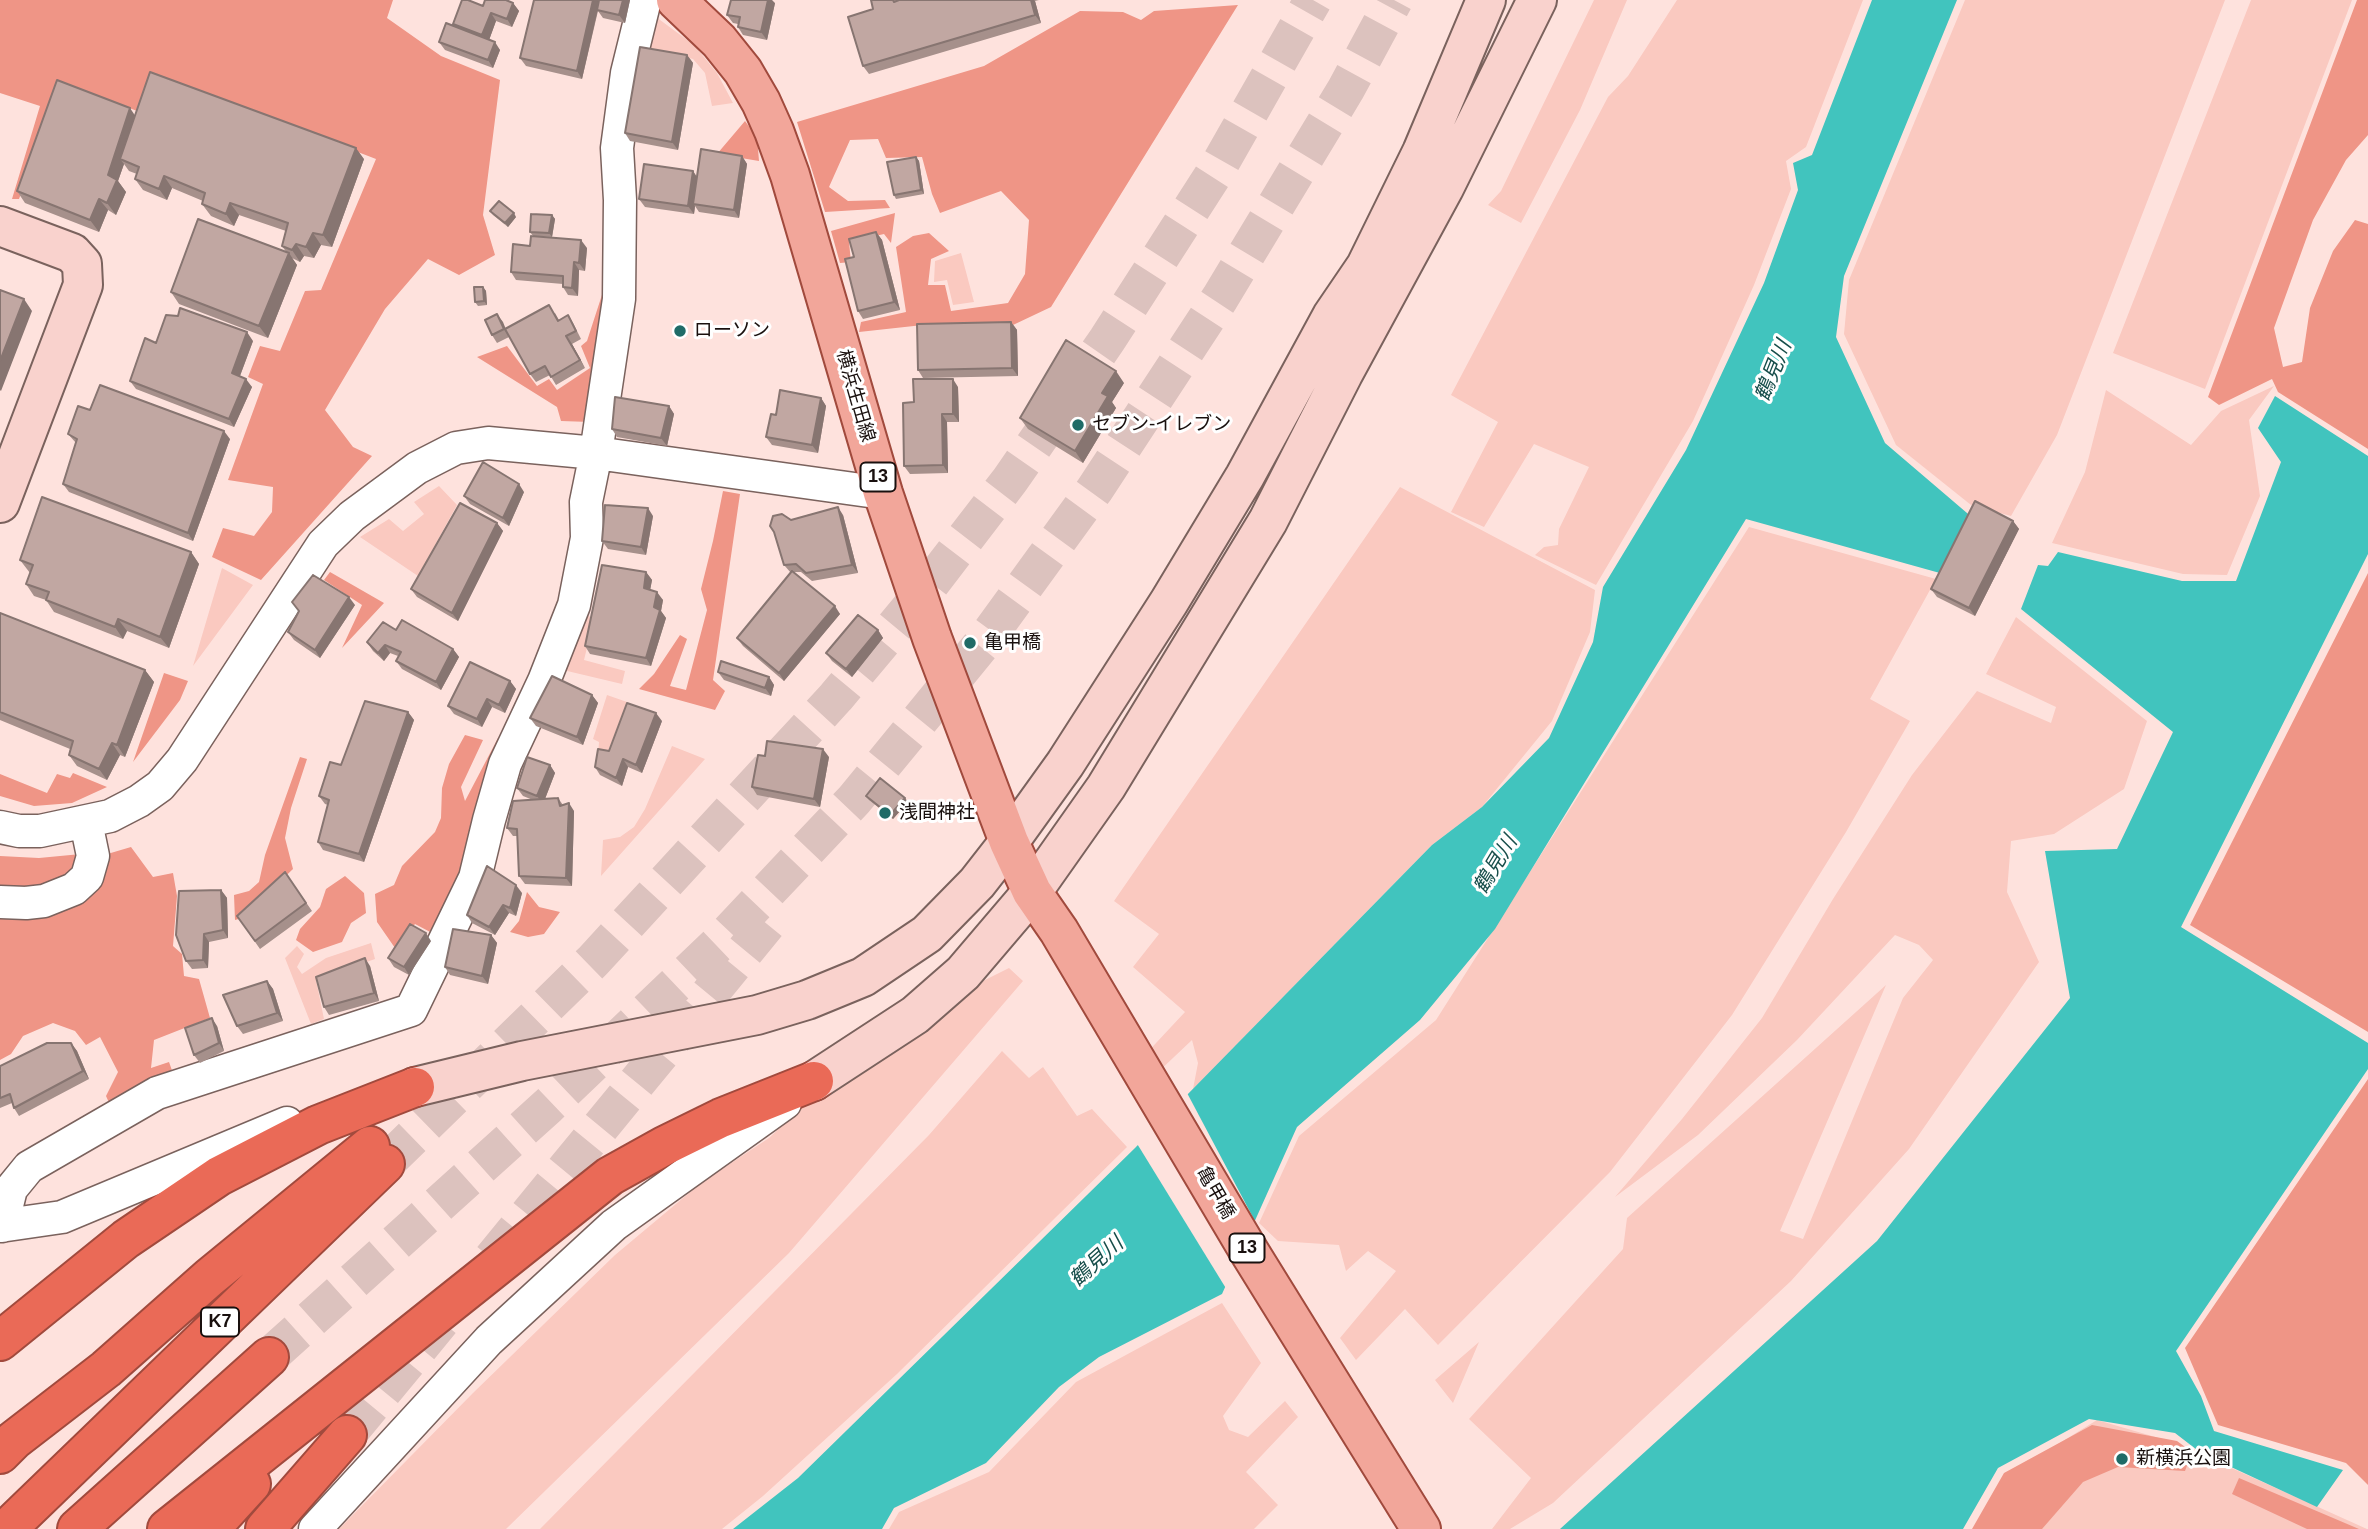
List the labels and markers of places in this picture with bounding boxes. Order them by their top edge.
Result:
place label: ローソン [694,320,770,342]
marker: ローソン [672,323,688,339]
place label: セブン-イレブン [1092,414,1231,436]
marker: セブン-イレブン [1070,417,1086,433]
place label: 亀甲橋 [984,632,1041,654]
marker: 亀甲橋 [962,635,978,651]
place label: 浅間神社 [899,802,975,824]
marker: 浅間神社 [877,805,893,821]
place label: 新横浜公園 [2136,1448,2231,1470]
marker: 新横浜公園 [2114,1451,2130,1467]

